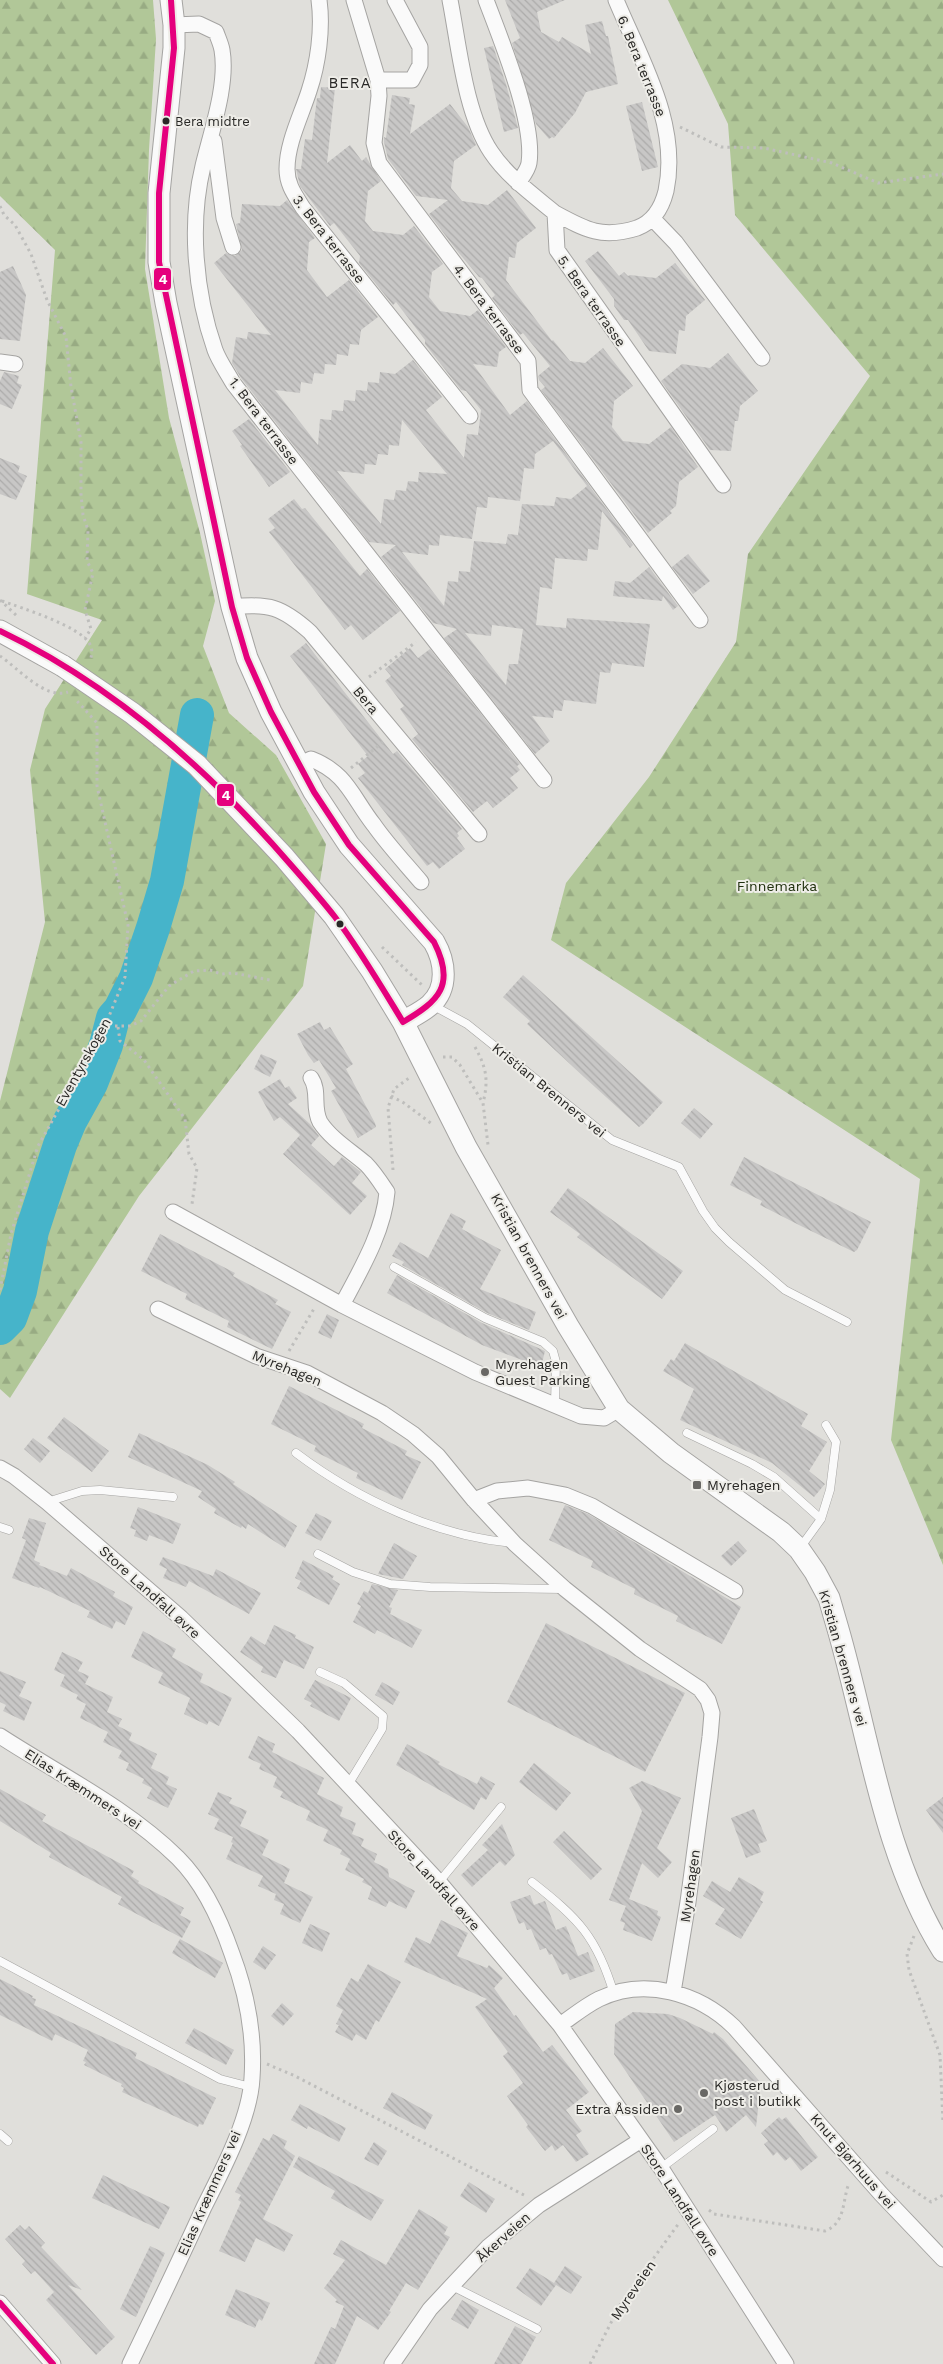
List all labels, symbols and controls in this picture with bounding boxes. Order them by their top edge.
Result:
street label: 6. Bera terrasse [614,13,670,119]
district label: BERA [328,74,372,92]
place label: Bera midtre [175,114,250,129]
marker: Bera midtre [161,116,171,126]
street label: 3. Bera terrasse [290,192,368,286]
street label: 5. Bera terrasse [555,252,629,350]
street label: 4. Bera terrasse [450,261,528,357]
line badge: 4 [153,267,172,291]
text: 4 [158,271,168,287]
street label: 1. Bera terrasse [226,374,302,468]
street label: Bera [350,683,382,717]
line badge: 4 [216,783,235,807]
text: 4 [221,787,231,803]
park label: Finnemarka [737,878,817,894]
unlabelled marker [335,919,345,929]
street label: Eventyrskogen [52,1015,114,1109]
street label: Kristian Brenners vei [489,1039,609,1141]
street label: Kristian brenners vei [488,1190,570,1322]
street label: Myrehagen [250,1347,324,1389]
place label: Myrehagen Guest Parking [495,1356,590,1388]
marker: Myrehagen Guest Parking [479,1366,491,1378]
place label: Myrehagen [707,1477,781,1493]
marker: Myrehagen [691,1479,703,1491]
street label: Store Landfall øvre [96,1542,204,1642]
street label: Kristian brenners vei [816,1588,870,1728]
street label: Elias Kræmmers vei [22,1745,144,1833]
street label: Store Landfall øvre [384,1826,484,1934]
street label: Myrehagen [677,1848,703,1924]
place label: Kjøsterud post i butikk [714,2077,801,2109]
marker: Kjøsterud post i butikk [698,2087,710,2099]
place label: Extra Åssiden [575,2101,668,2117]
marker: Extra Åssiden [672,2103,684,2115]
street label: Knut Bjørhuus vei [807,2110,899,2212]
street label: Elias Kræmmers vei [174,2128,244,2258]
street label: Store Landfall øvre [638,2141,722,2259]
street label: Åkerveien [473,2209,533,2265]
street label: Myreveien [607,2257,659,2323]

